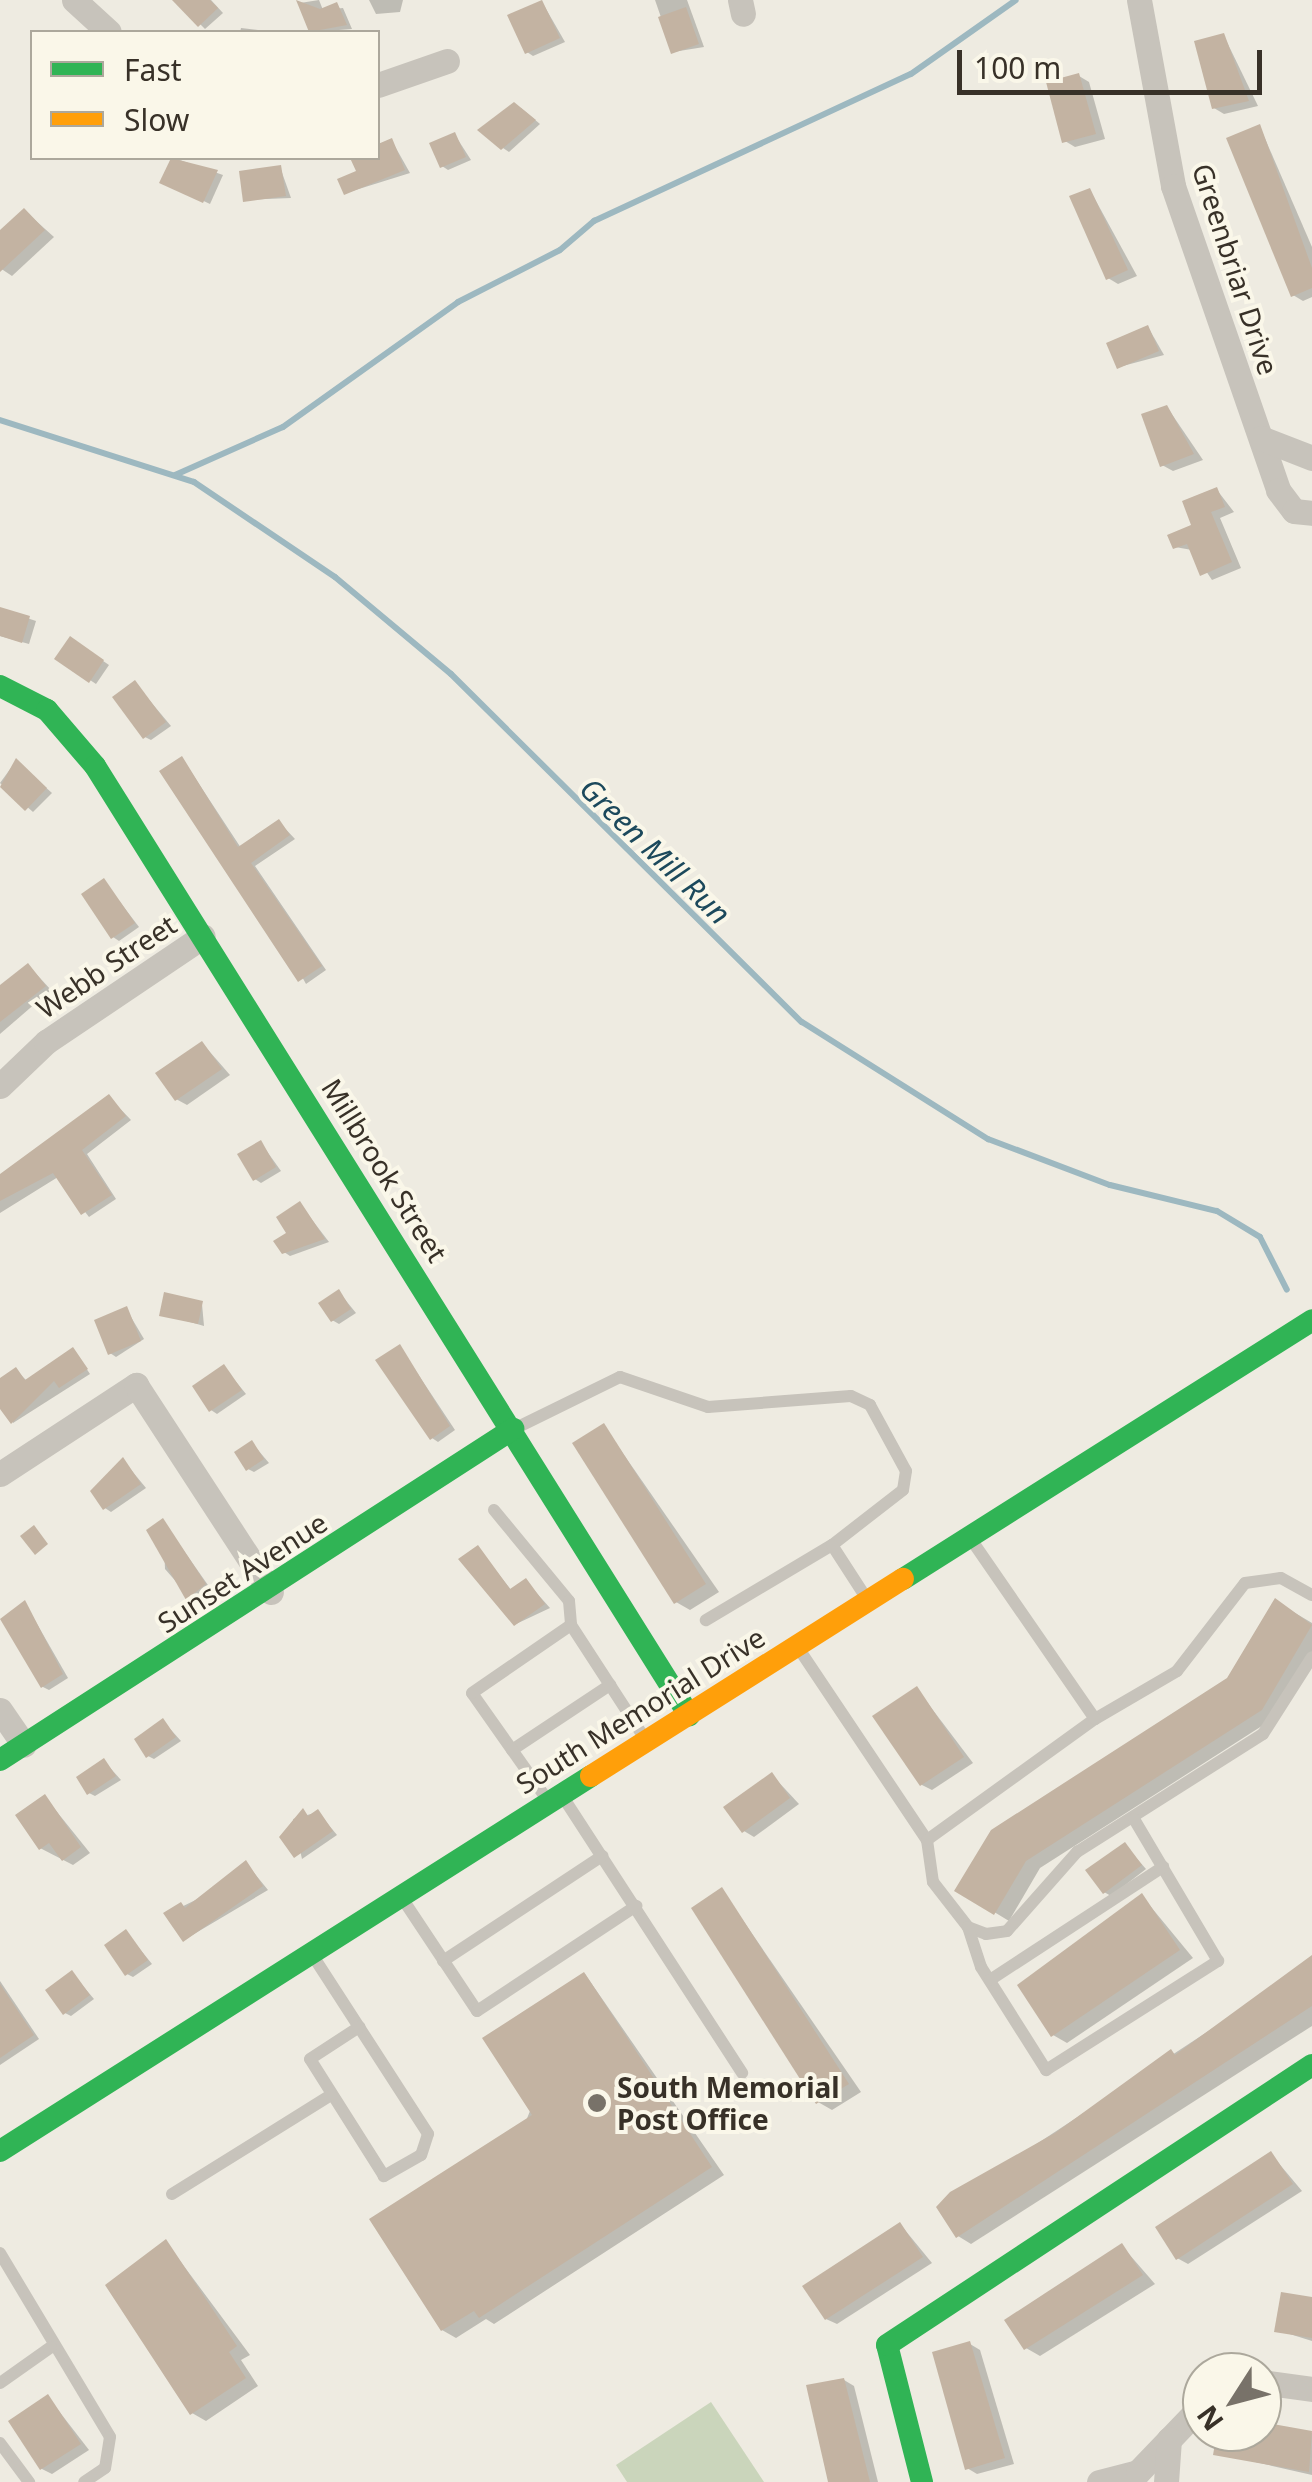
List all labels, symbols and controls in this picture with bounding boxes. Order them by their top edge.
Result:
legend [30,30,380,160]
scale bar [962,30,1267,92]
text: 100 m [974,47,1061,88]
text: Fast [124,49,182,90]
text: Slow [124,99,189,140]
street label: Greenbriar Drive [1186,159,1286,379]
water label: Green Mill Run [572,770,738,932]
street label: Webb Street [30,907,182,1025]
street label: Millbrook Street [315,1072,455,1268]
street label: Sunset Avenue [151,1505,333,1639]
street label: South Memorial Drive [509,1620,771,1800]
place label: South Memorial Post Office [617,2070,840,2136]
marker: South Memorial Post Office [586,2092,608,2114]
north arrow [1182,2352,1282,2452]
text: N [1187,2398,1231,2439]

